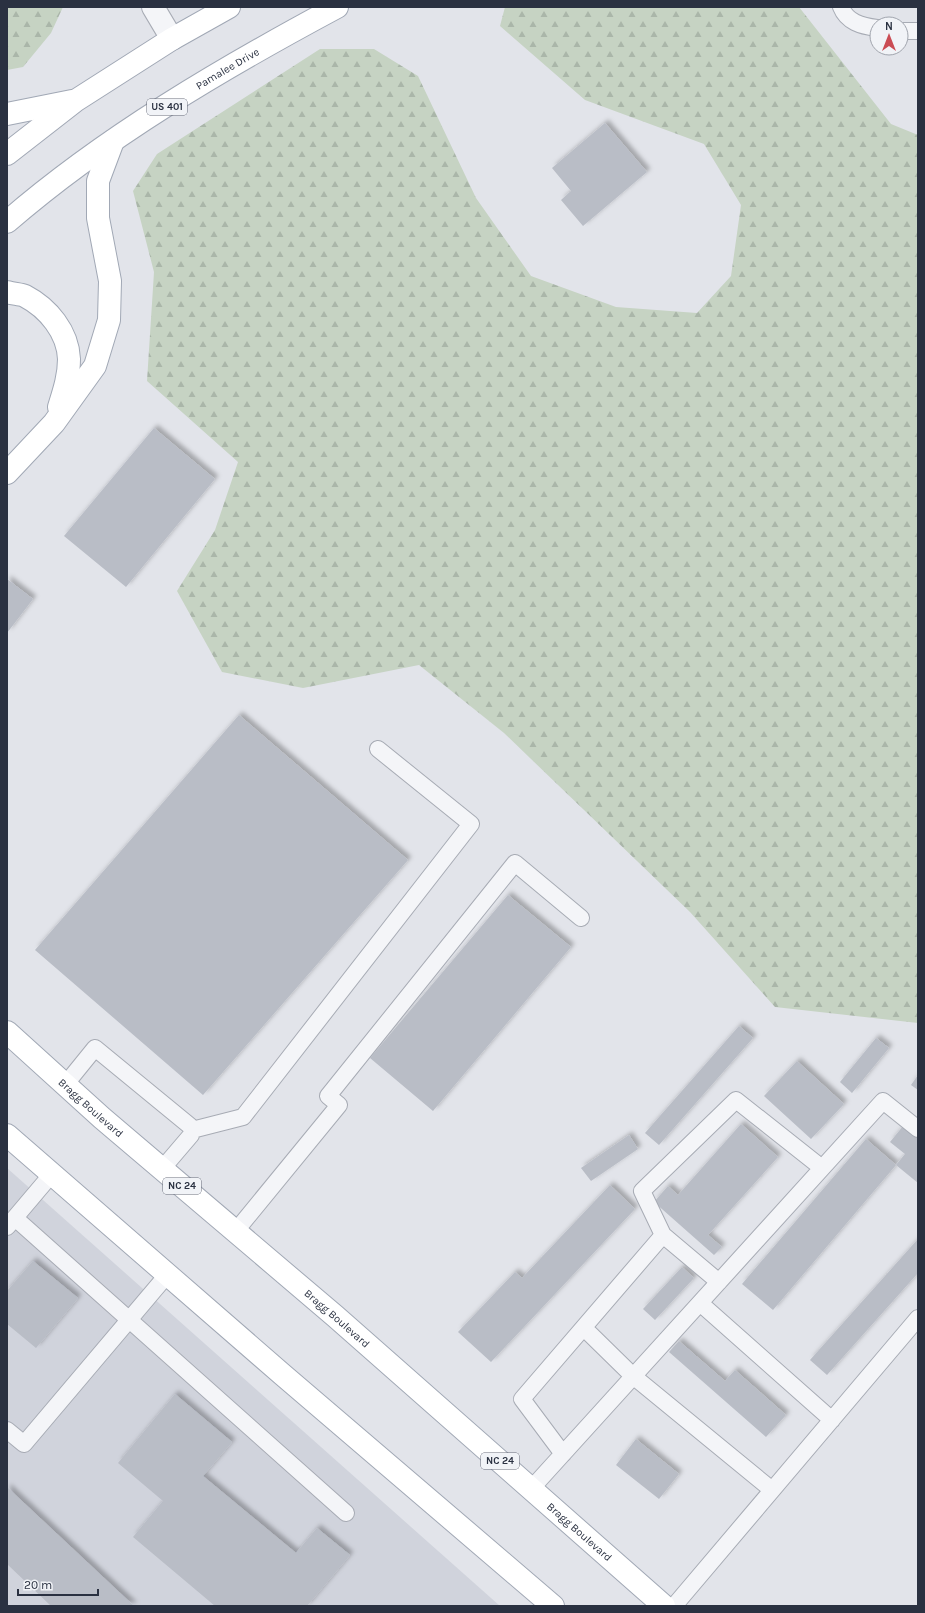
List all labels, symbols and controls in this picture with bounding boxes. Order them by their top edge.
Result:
north arrow [869,16,909,56]
text: N [885,20,893,33]
street label: Pamalee Drive [193,45,262,92]
road number: US 401 [147,99,187,115]
street label: Bragg Boulevard [56,1075,126,1140]
road number: NC 24 [163,1178,201,1194]
street label: Bragg Boulevard [302,1286,373,1350]
road number: NC 24 [481,1453,519,1469]
street label: Bragg Boulevard [544,1500,615,1564]
scale bar [18,1571,98,1597]
text: 20 m [24,1578,52,1592]

